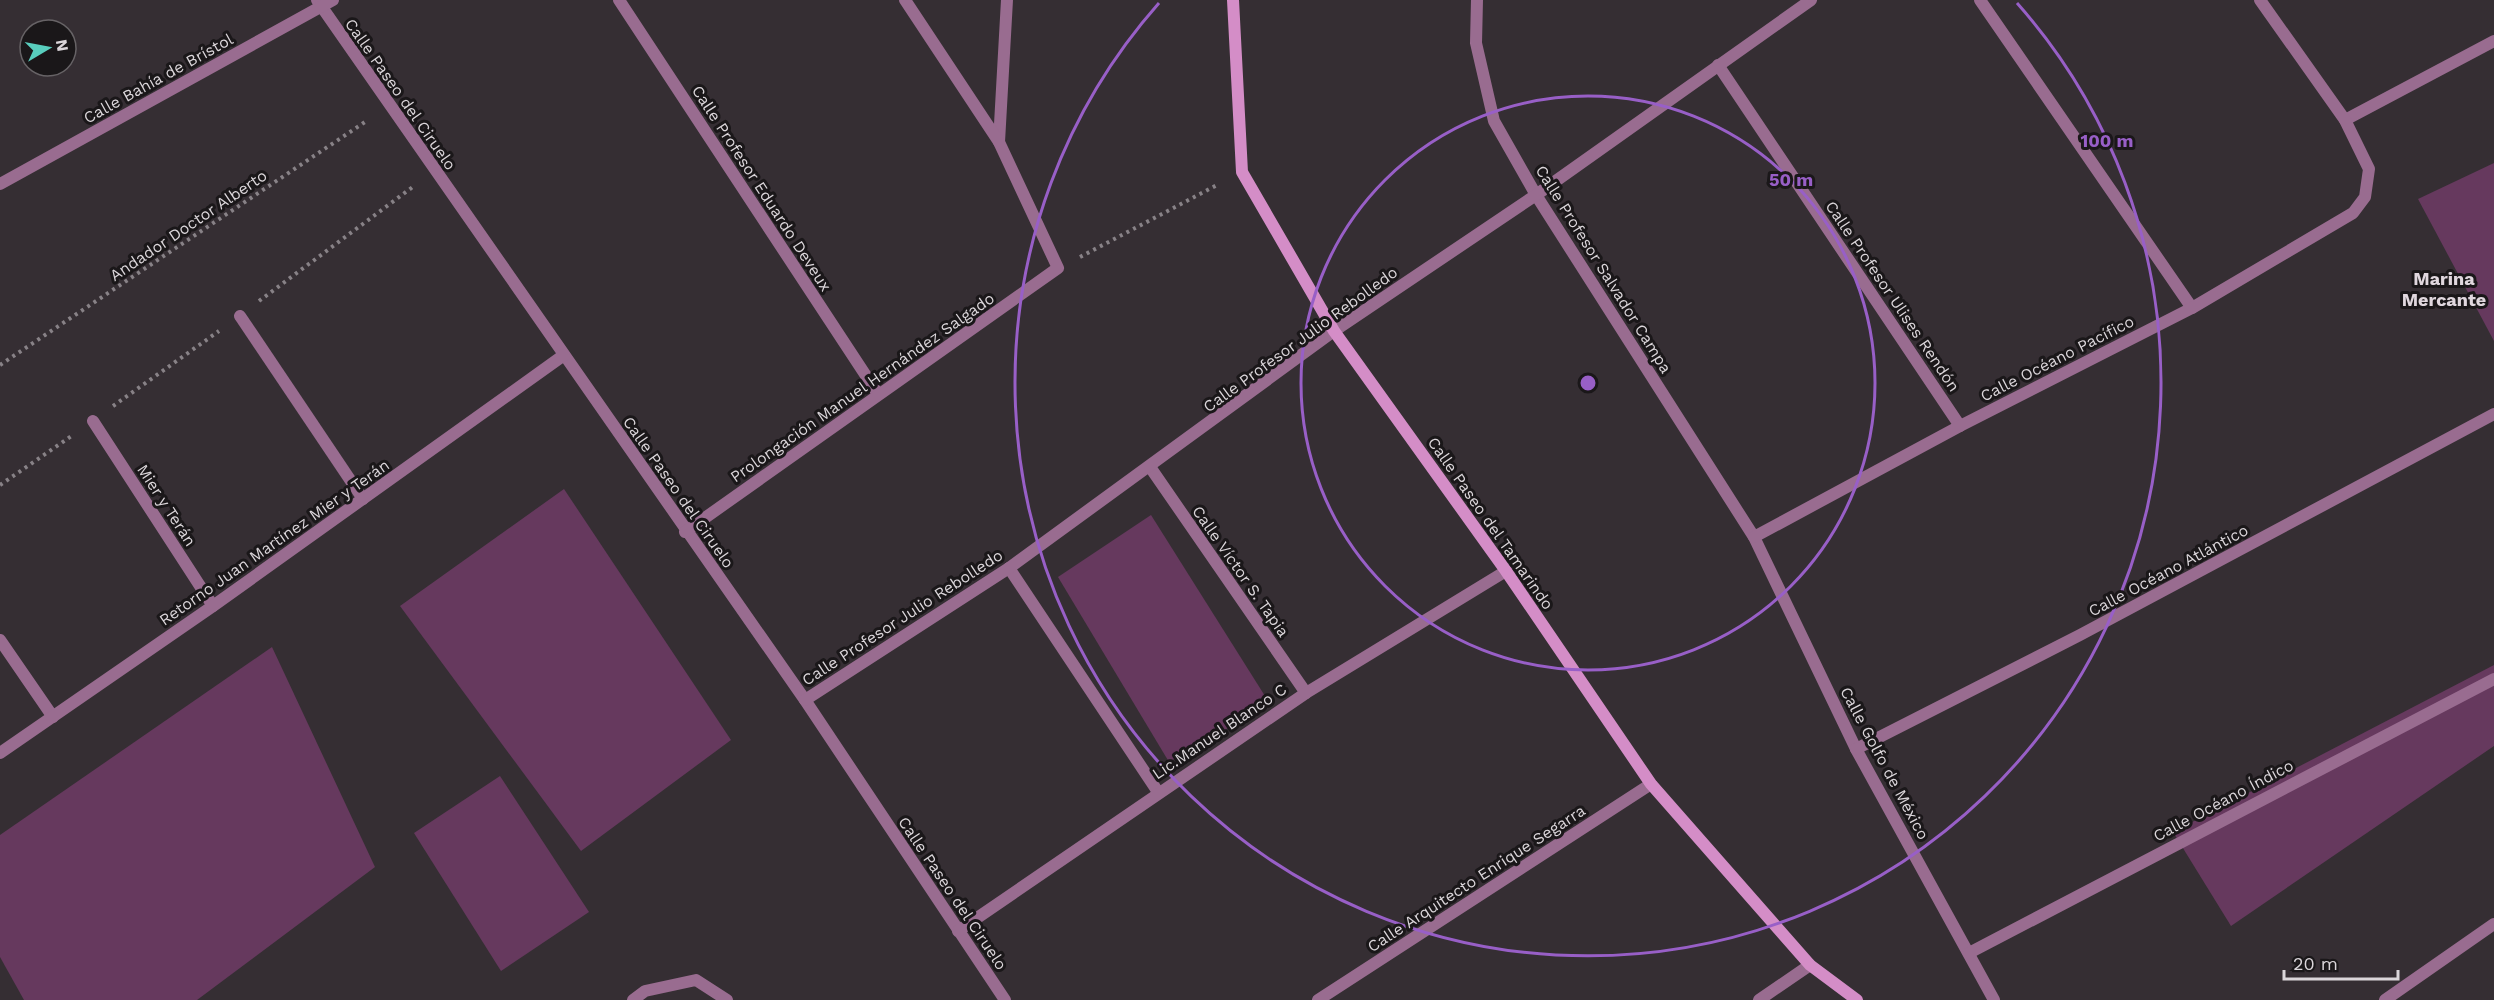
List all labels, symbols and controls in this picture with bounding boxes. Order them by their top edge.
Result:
street label: Calle Paseo del Ciruelo [341,15,460,174]
north arrow [18,18,78,78]
street label: Calle Bahía de Brístol [80,29,236,127]
text: N [52,38,73,53]
street label: Calle Profesor Eduardo Deveux [688,82,835,295]
text: 100 m [2080,130,2134,151]
street label: Calle Profesor Salvador Campa [1532,162,1676,377]
street label: Andador Doctor Alberto [106,166,270,285]
text: 50 m [1769,169,1813,190]
street label: Calle Profesor Ulises Rendón [1822,197,1964,395]
street label: Calle Profesor Julio Rebolledo [1199,263,1401,416]
district label: Marina Mercante [2402,268,2486,310]
street label: Prolongación Manuel Hernández Salgado [727,288,998,486]
street label: Calle Océano Pacífico [1977,311,2137,405]
centre of rings [1578,373,1598,393]
street label: Calle Paseo del Ciruelo [619,413,738,572]
street label: Calle Paseo del Tamarindo [1424,433,1558,613]
street label: Retorno Juan Martínez Mier y Terán [156,455,393,629]
street label: Mier y Terán [133,461,200,550]
street label: Calle Víctor S. Tapia [1188,502,1293,640]
street label: Calle Océano Atlántico [2085,520,2251,621]
street label: Calle Profesor Julio Rebolledo [798,545,1006,690]
street label: Lic.Manuel Blanco C [1149,679,1290,783]
street label: Calle Golfo de México [1836,684,1933,843]
street label: Calle Océano Índico [2150,755,2297,845]
street label: Calle Arquitecto Enrique Segarra [1364,801,1589,956]
street label: Calle Paseo del Ciruelo [894,813,1011,973]
scale bar [2284,943,2398,981]
text: 20 m [2293,953,2338,974]

